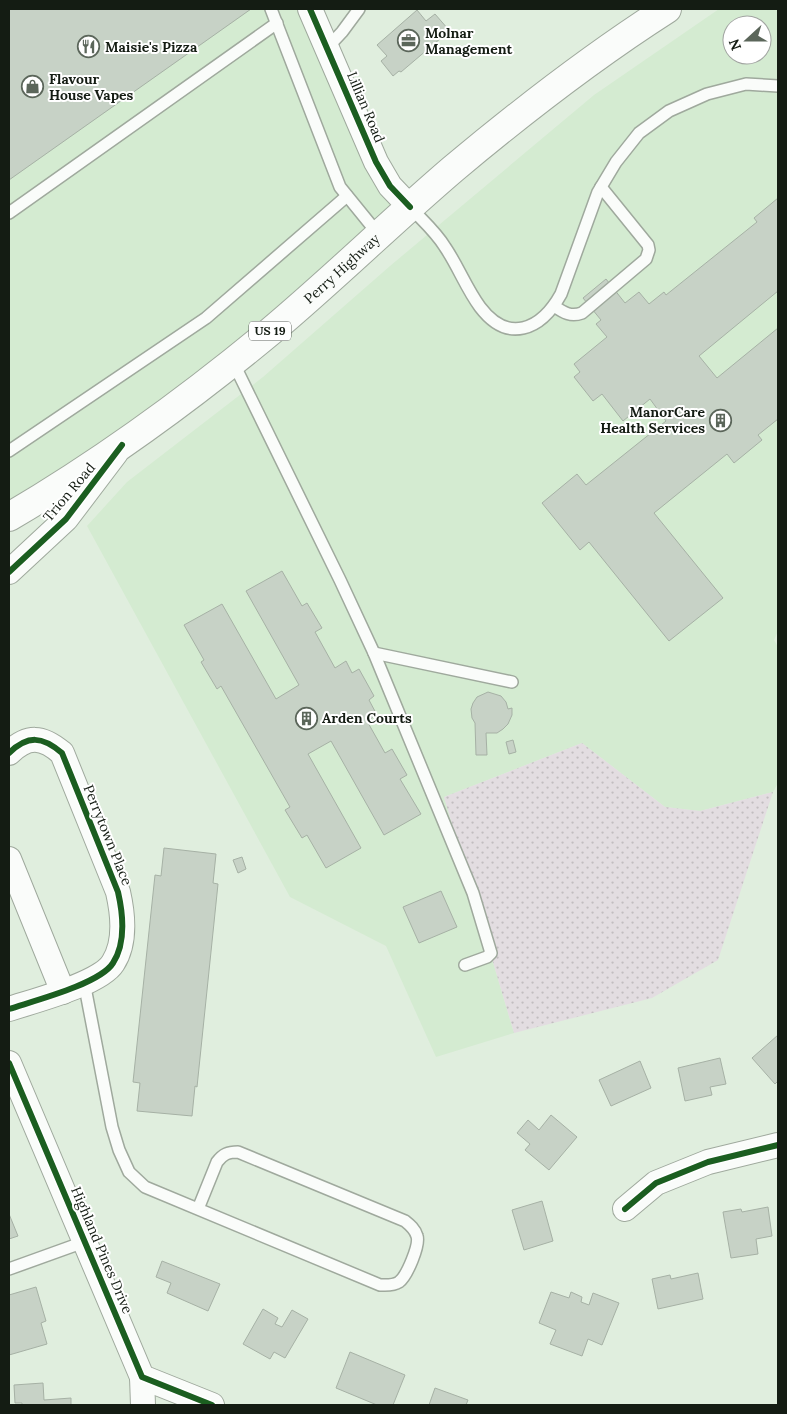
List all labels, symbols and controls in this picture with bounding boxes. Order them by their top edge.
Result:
north arrow [722,15,772,65]
place label: Molnar Management [425,24,513,58]
office icon: Molnar Management [397,29,421,53]
restaurant icon: Maisie's Pizza [77,35,101,59]
text: N [724,36,745,53]
place label: Maisie's Pizza [105,38,198,56]
street label: Lillian Road [343,69,389,145]
place label: Flavour House Vapes [49,70,134,104]
shop icon: Flavour House Vapes [21,75,45,99]
street label: Perry Highway [300,229,384,308]
road number: US 19 [249,322,291,341]
place label: ManorCare Health Services [600,403,705,437]
building icon: ManorCare Health Services [709,408,733,432]
street label: Trion Road [39,459,99,525]
building icon: Arden Courts [294,706,318,730]
place label: Arden Courts [322,709,412,727]
street label: Perrytown Place [80,782,137,888]
street label: Highland Pines Drive [67,1184,137,1317]

